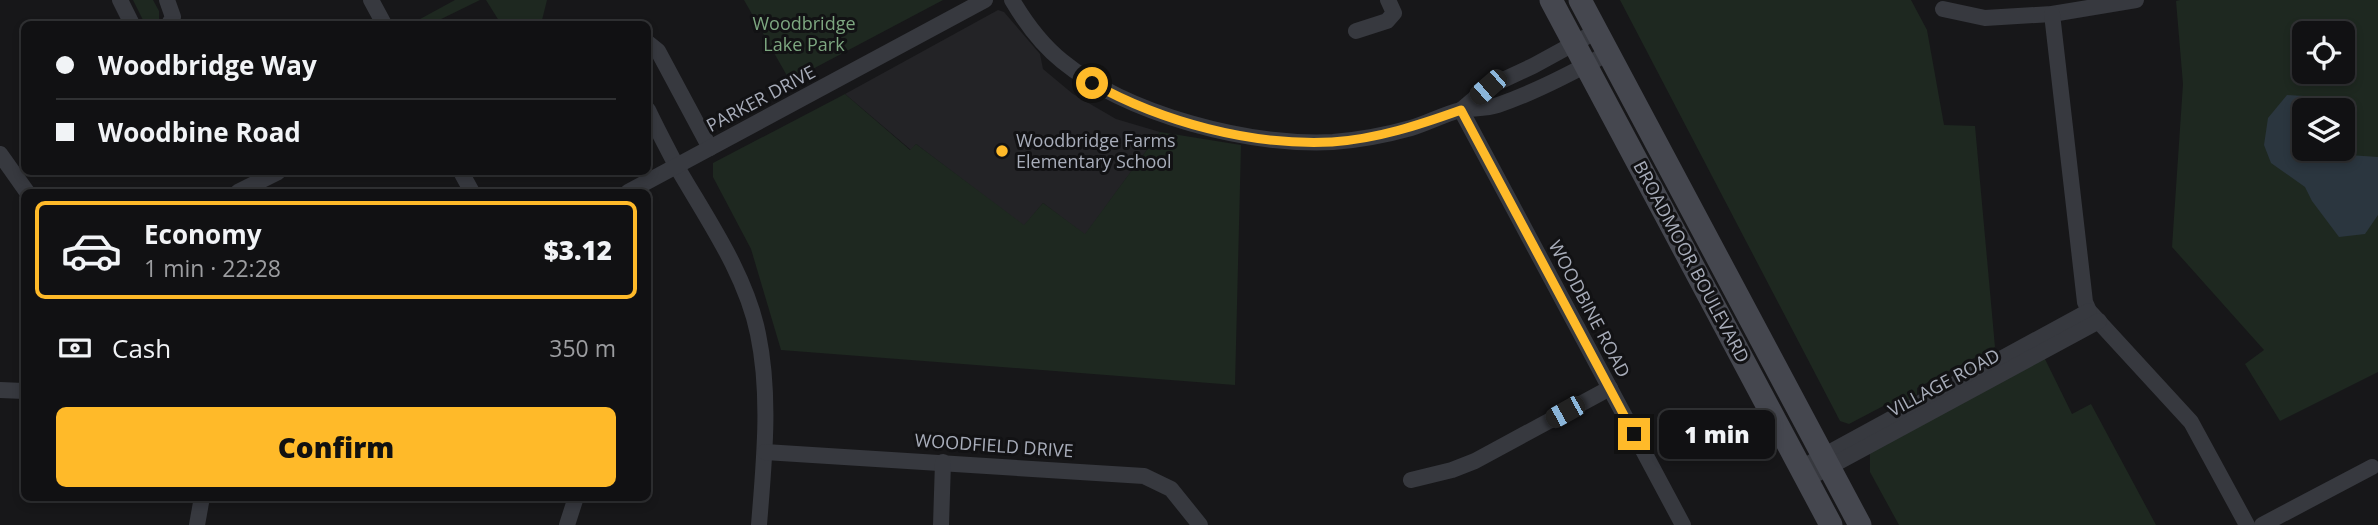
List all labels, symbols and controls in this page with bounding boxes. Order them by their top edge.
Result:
park label: Woodbridge Lake Park [752,11,856,56]
map controls [2292,21,2355,161]
button: locate [2292,21,2355,84]
text: Woodbridge Way [98,47,317,83]
street label: PARKER DRIVE [702,59,819,137]
car [1466,65,1511,109]
route start [1076,67,1108,99]
button: layers [2292,98,2355,161]
text: Woodbine Road [98,114,301,150]
place label: Woodbridge Farms Elementary School [1016,128,1176,173]
marker: Woodbridge Farms Elementary School [994,143,1010,159]
street label: BROADMOOR BOULEVARD [1628,156,1755,367]
text: Economy [144,216,262,252]
icon: car [60,219,123,282]
text: $3.12 [544,232,612,268]
street label: WOODBINE ROAD [1544,236,1636,381]
text: 1 min · 22:28 [144,252,281,284]
icon: cash [56,329,94,367]
text: Cash [112,330,171,366]
text: 350 m [549,332,616,364]
street label: VILLAGE ROAD [1883,343,2004,422]
car [1542,393,1589,431]
button: Confirm [56,407,616,487]
callout: 1 min [1658,410,1774,458]
route end [1618,418,1650,450]
text: 1 min [1684,418,1750,450]
street label: WOODFIELD DRIVE [914,427,1074,463]

